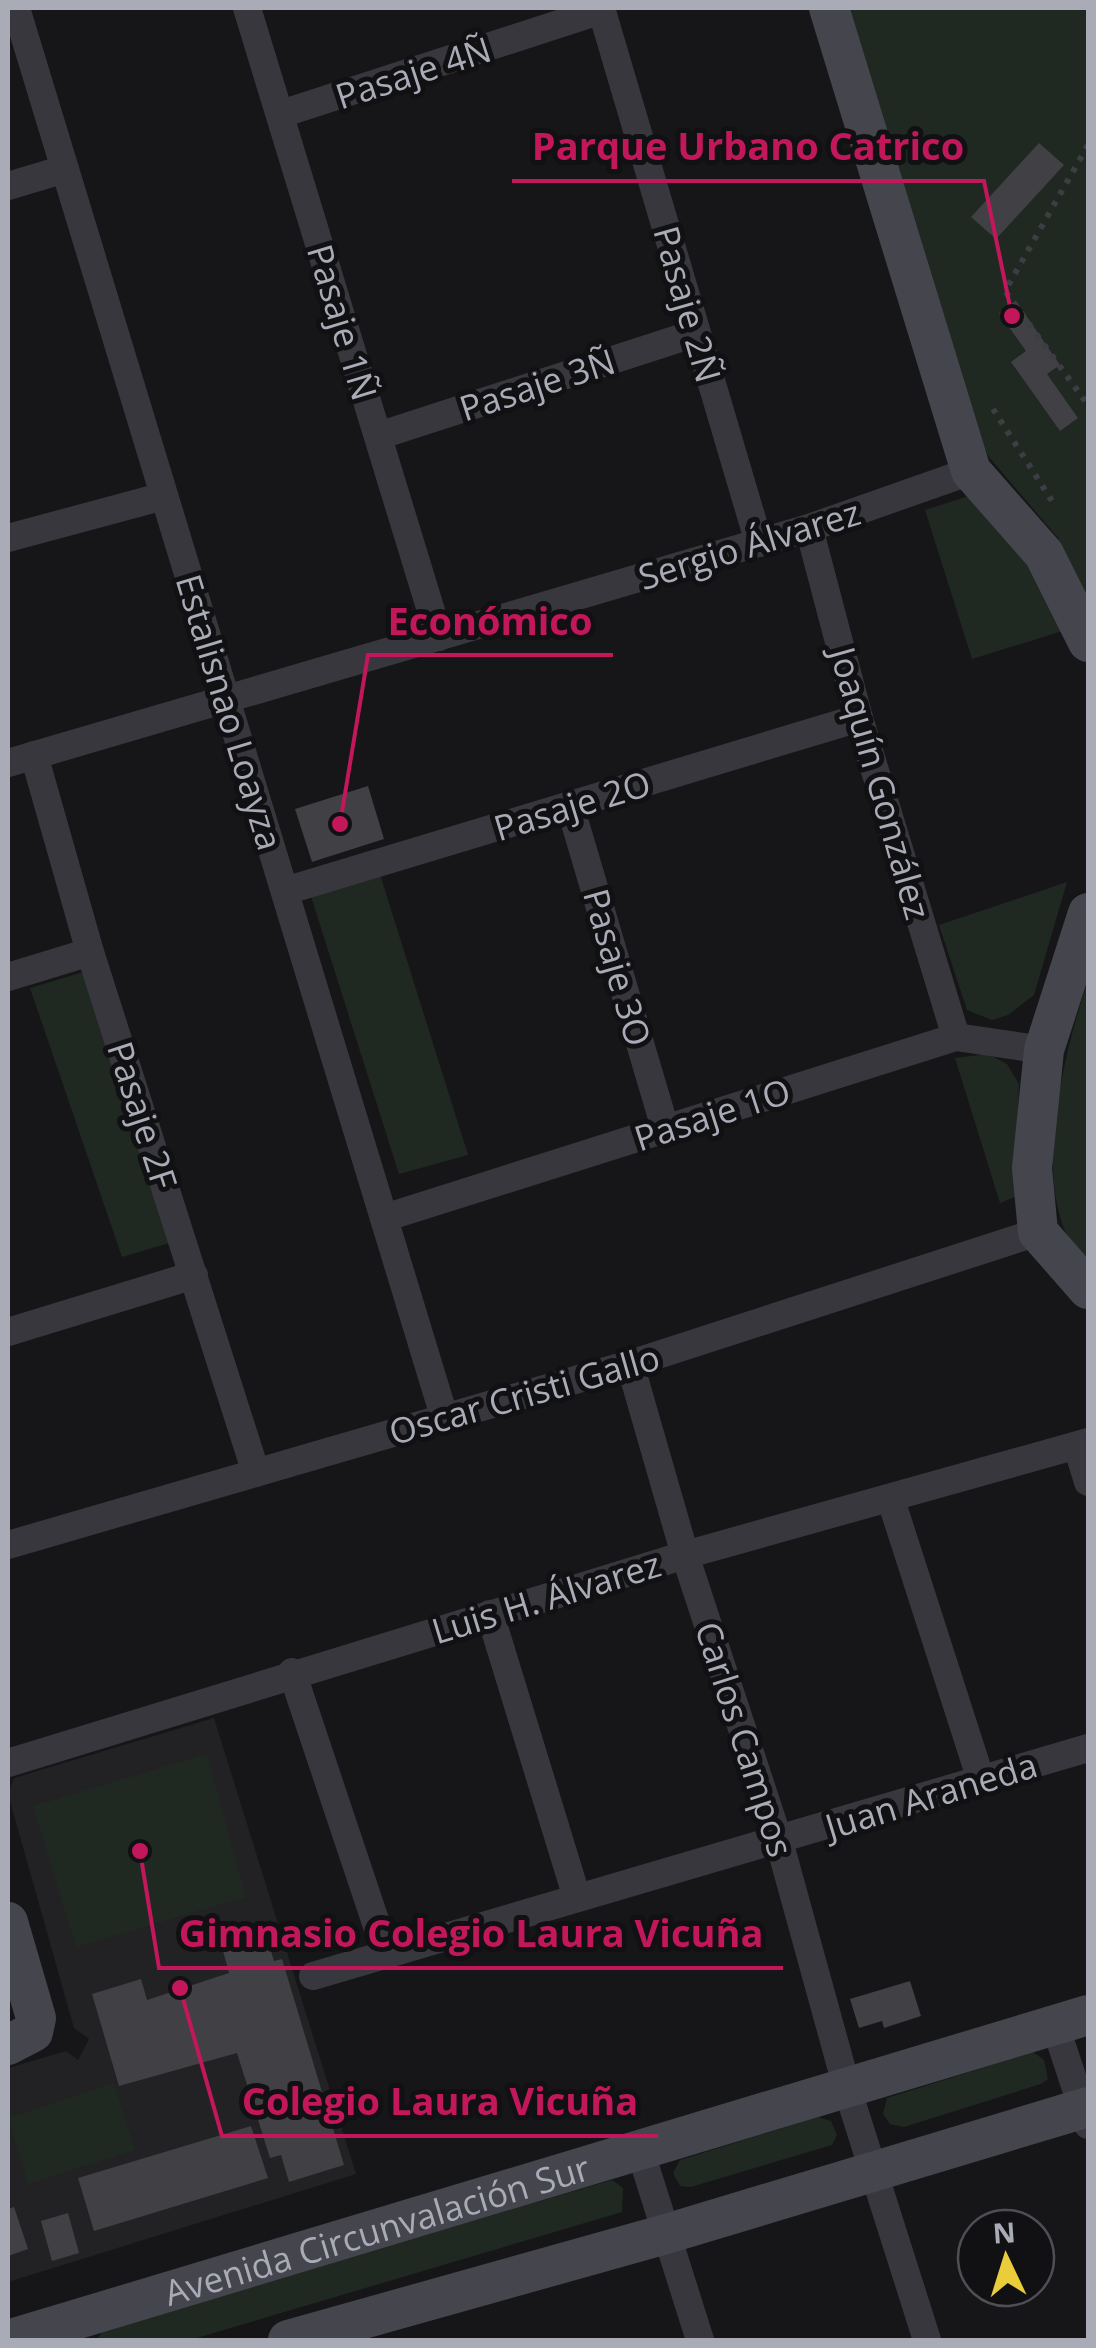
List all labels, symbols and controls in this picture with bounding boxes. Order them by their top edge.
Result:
street label: Pasaje 4Ñ [329,25,497,119]
callout: Parque Urbano Catrico [512,113,984,181]
text: Parque Urbano Catrico [532,119,964,171]
street label: Pasaje 2Ñ [643,220,733,388]
street label: Pasaje 1Ñ [297,238,389,406]
street label: Pasaje 3Ñ [453,337,621,431]
street label: Sergio Álvarez [632,488,866,600]
street label: Estalisnao Loayza [166,569,294,855]
callout: Económico [368,587,613,655]
text: Económico [388,594,592,646]
street label: Joaquín González [819,639,942,924]
street label: Pasaje 2O [488,759,656,851]
street label: Pasaje 3O [573,883,663,1051]
street label: Pasaje 2F [97,1035,189,1195]
street label: Pasaje 1O [628,1067,796,1161]
street label: Oscar Cristi Gallo [383,1333,665,1455]
street label: Luis H. Álvarez [426,1540,666,1654]
street label: Carlos Campos [685,1615,805,1863]
street label: Juan Araneda [817,1741,1042,1850]
callout: Gimnasio Colegio Laura Vicuña [159,1900,783,1968]
text: Gimnasio Colegio Laura Vicuña [179,1906,763,1958]
callout: Colegio Laura Vicuña [222,2068,658,2136]
text: Colegio Laura Vicuña [242,2074,638,2126]
street label: Avenida Circunvalación Sur [158,2143,595,2315]
north arrow [956,2208,1056,2308]
text: N [992,2212,1017,2252]

